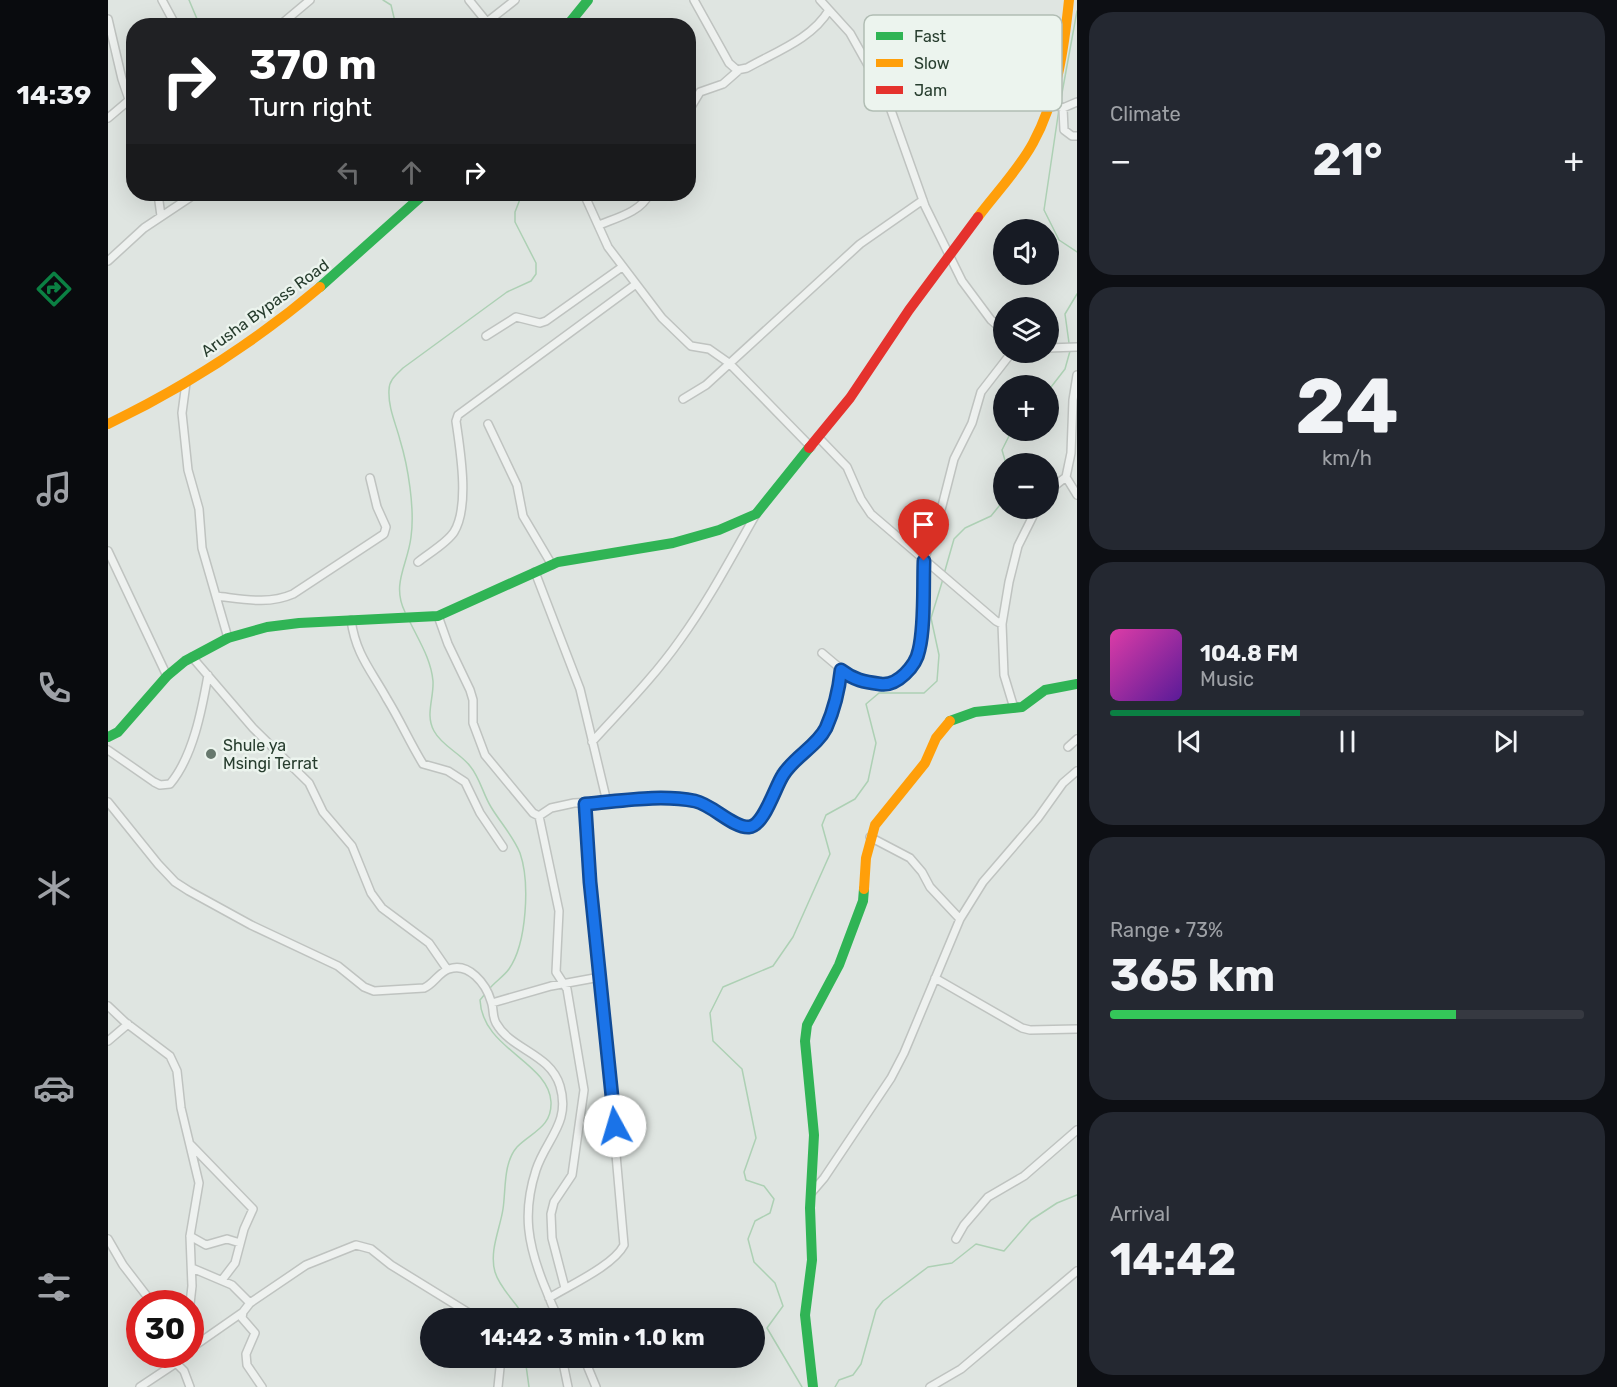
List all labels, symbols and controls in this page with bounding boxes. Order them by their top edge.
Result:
legend [864,15,1062,111]
text: Fast [914,27,946,46]
text: 370 m [249,40,377,90]
icon: right [150,42,228,120]
text: Slow [914,54,950,73]
text: 14:39 [17,79,91,111]
text: Jam [914,81,947,100]
text: Turn right [249,91,372,123]
text: Climate [1110,102,1181,126]
text: 21° [1312,133,1383,186]
text: − [1110,141,1131,180]
text: + [1563,141,1584,180]
icon: left [332,156,365,189]
icon: ahead [395,156,428,189]
icon: right [458,156,491,189]
map controls [993,219,1059,519]
button: sound [993,219,1059,285]
street label: Arusha Bypass Road [197,255,333,361]
icon: directions [33,268,75,310]
button: layers [993,297,1059,363]
text: 24 [1295,360,1399,453]
button: + [993,375,1059,441]
text: km/h [1322,446,1372,470]
button: − [993,453,1059,519]
icon: music [33,468,75,510]
pin [898,499,949,561]
icon: arrive [907,508,940,541]
text: 104.8 FM [1200,640,1298,667]
icon: phone [33,667,75,709]
text: Music [1200,667,1254,691]
icon: previous [1173,725,1206,758]
icon: pause [1331,725,1364,758]
icon: next [1489,725,1522,758]
place label: Shule ya Msingi Terrat [223,736,318,773]
marker: Shule ya Msingi Terrat [204,747,218,761]
icon: climate [33,867,75,909]
text: Range · 73% [1110,918,1223,942]
text: 365 km [1110,949,1275,1002]
icon: car [33,1067,75,1109]
position arrow [583,1094,647,1158]
text: Arrival [1110,1202,1170,1226]
text: 14:42 [1110,1233,1236,1286]
icon: filters [33,1266,75,1308]
speed limit sign: 30 [126,1290,204,1368]
text: 14:42 · 3 min · 1.0 km [480,1324,705,1351]

